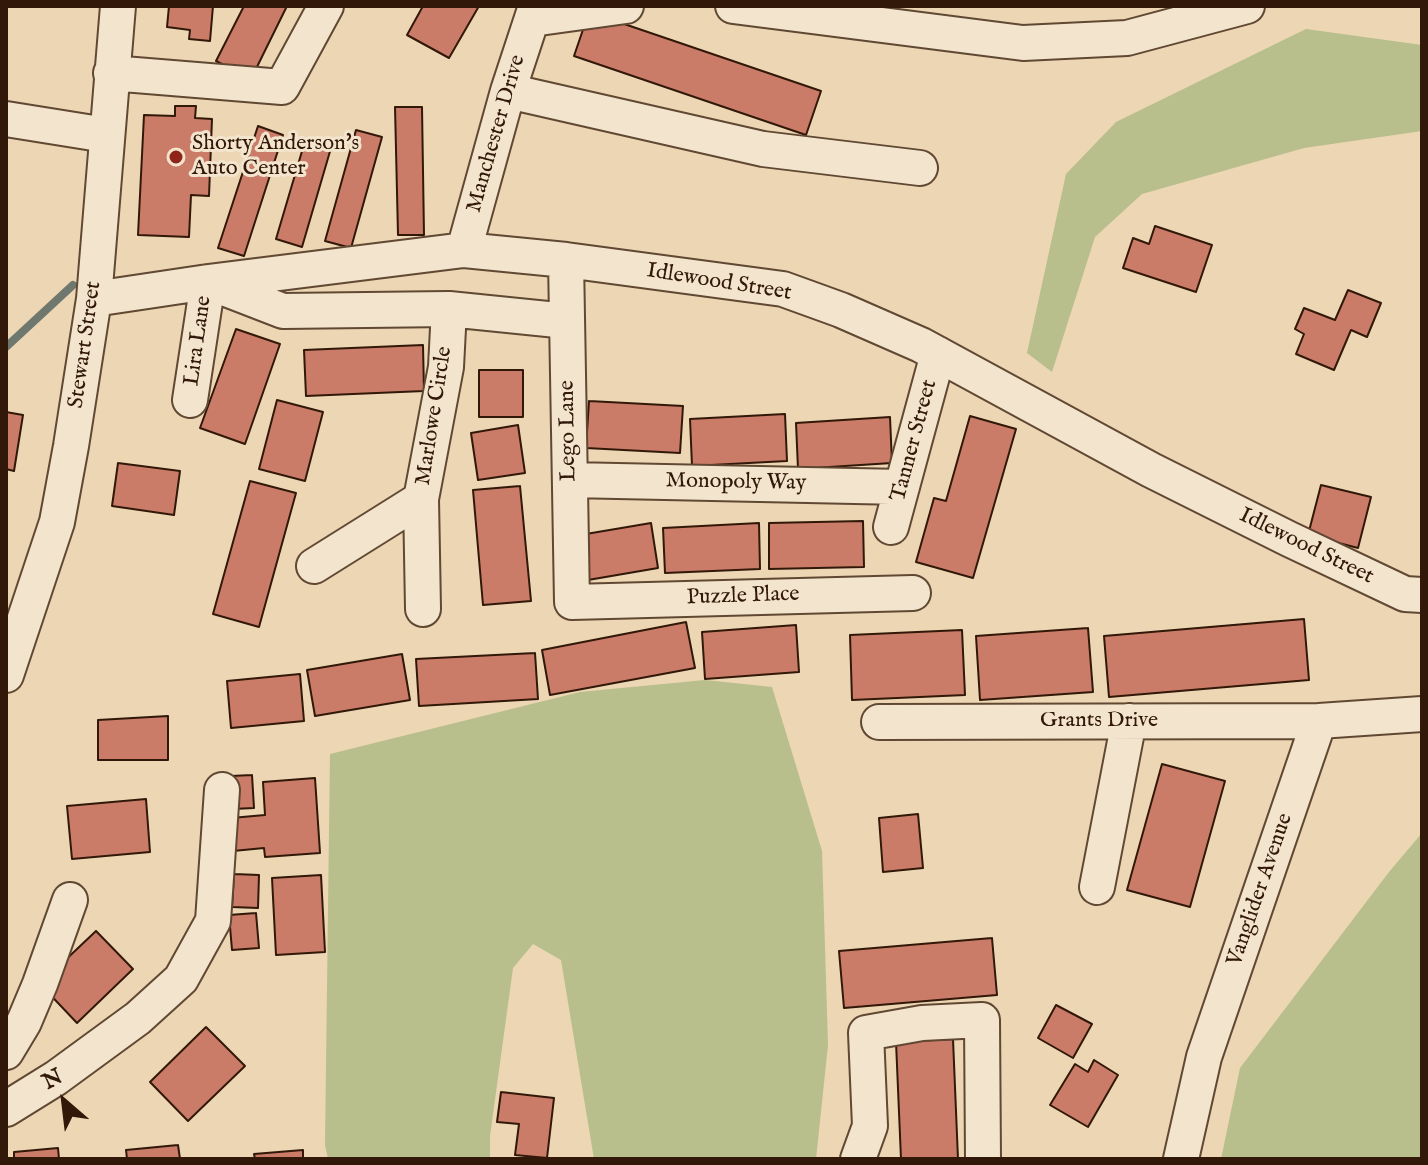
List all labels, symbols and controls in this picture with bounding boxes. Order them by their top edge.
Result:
street label: Manchester Drive [462,52,532,216]
place label: Shorty Anderson's Auto Center [192,131,359,182]
marker: Shorty Anderson's Auto Center [167,148,185,166]
street label: Idlewood Street [645,259,793,307]
street label: Stewart Street [64,280,108,410]
street label: Lira Lane [180,294,218,388]
street label: Marlowe Circle [411,345,459,487]
street label: Tanner Street [886,377,944,505]
street label: Lego Lane [555,380,583,482]
street label: Monopoly Way [665,469,807,497]
street label: Idlewood Street [1234,503,1378,591]
street label: Puzzle Place [686,582,800,612]
street label: Grants Drive [1040,708,1158,734]
street label: Vanglider Avenue [1222,810,1300,970]
north arrow [24,1061,104,1141]
text: N [38,1063,68,1097]

